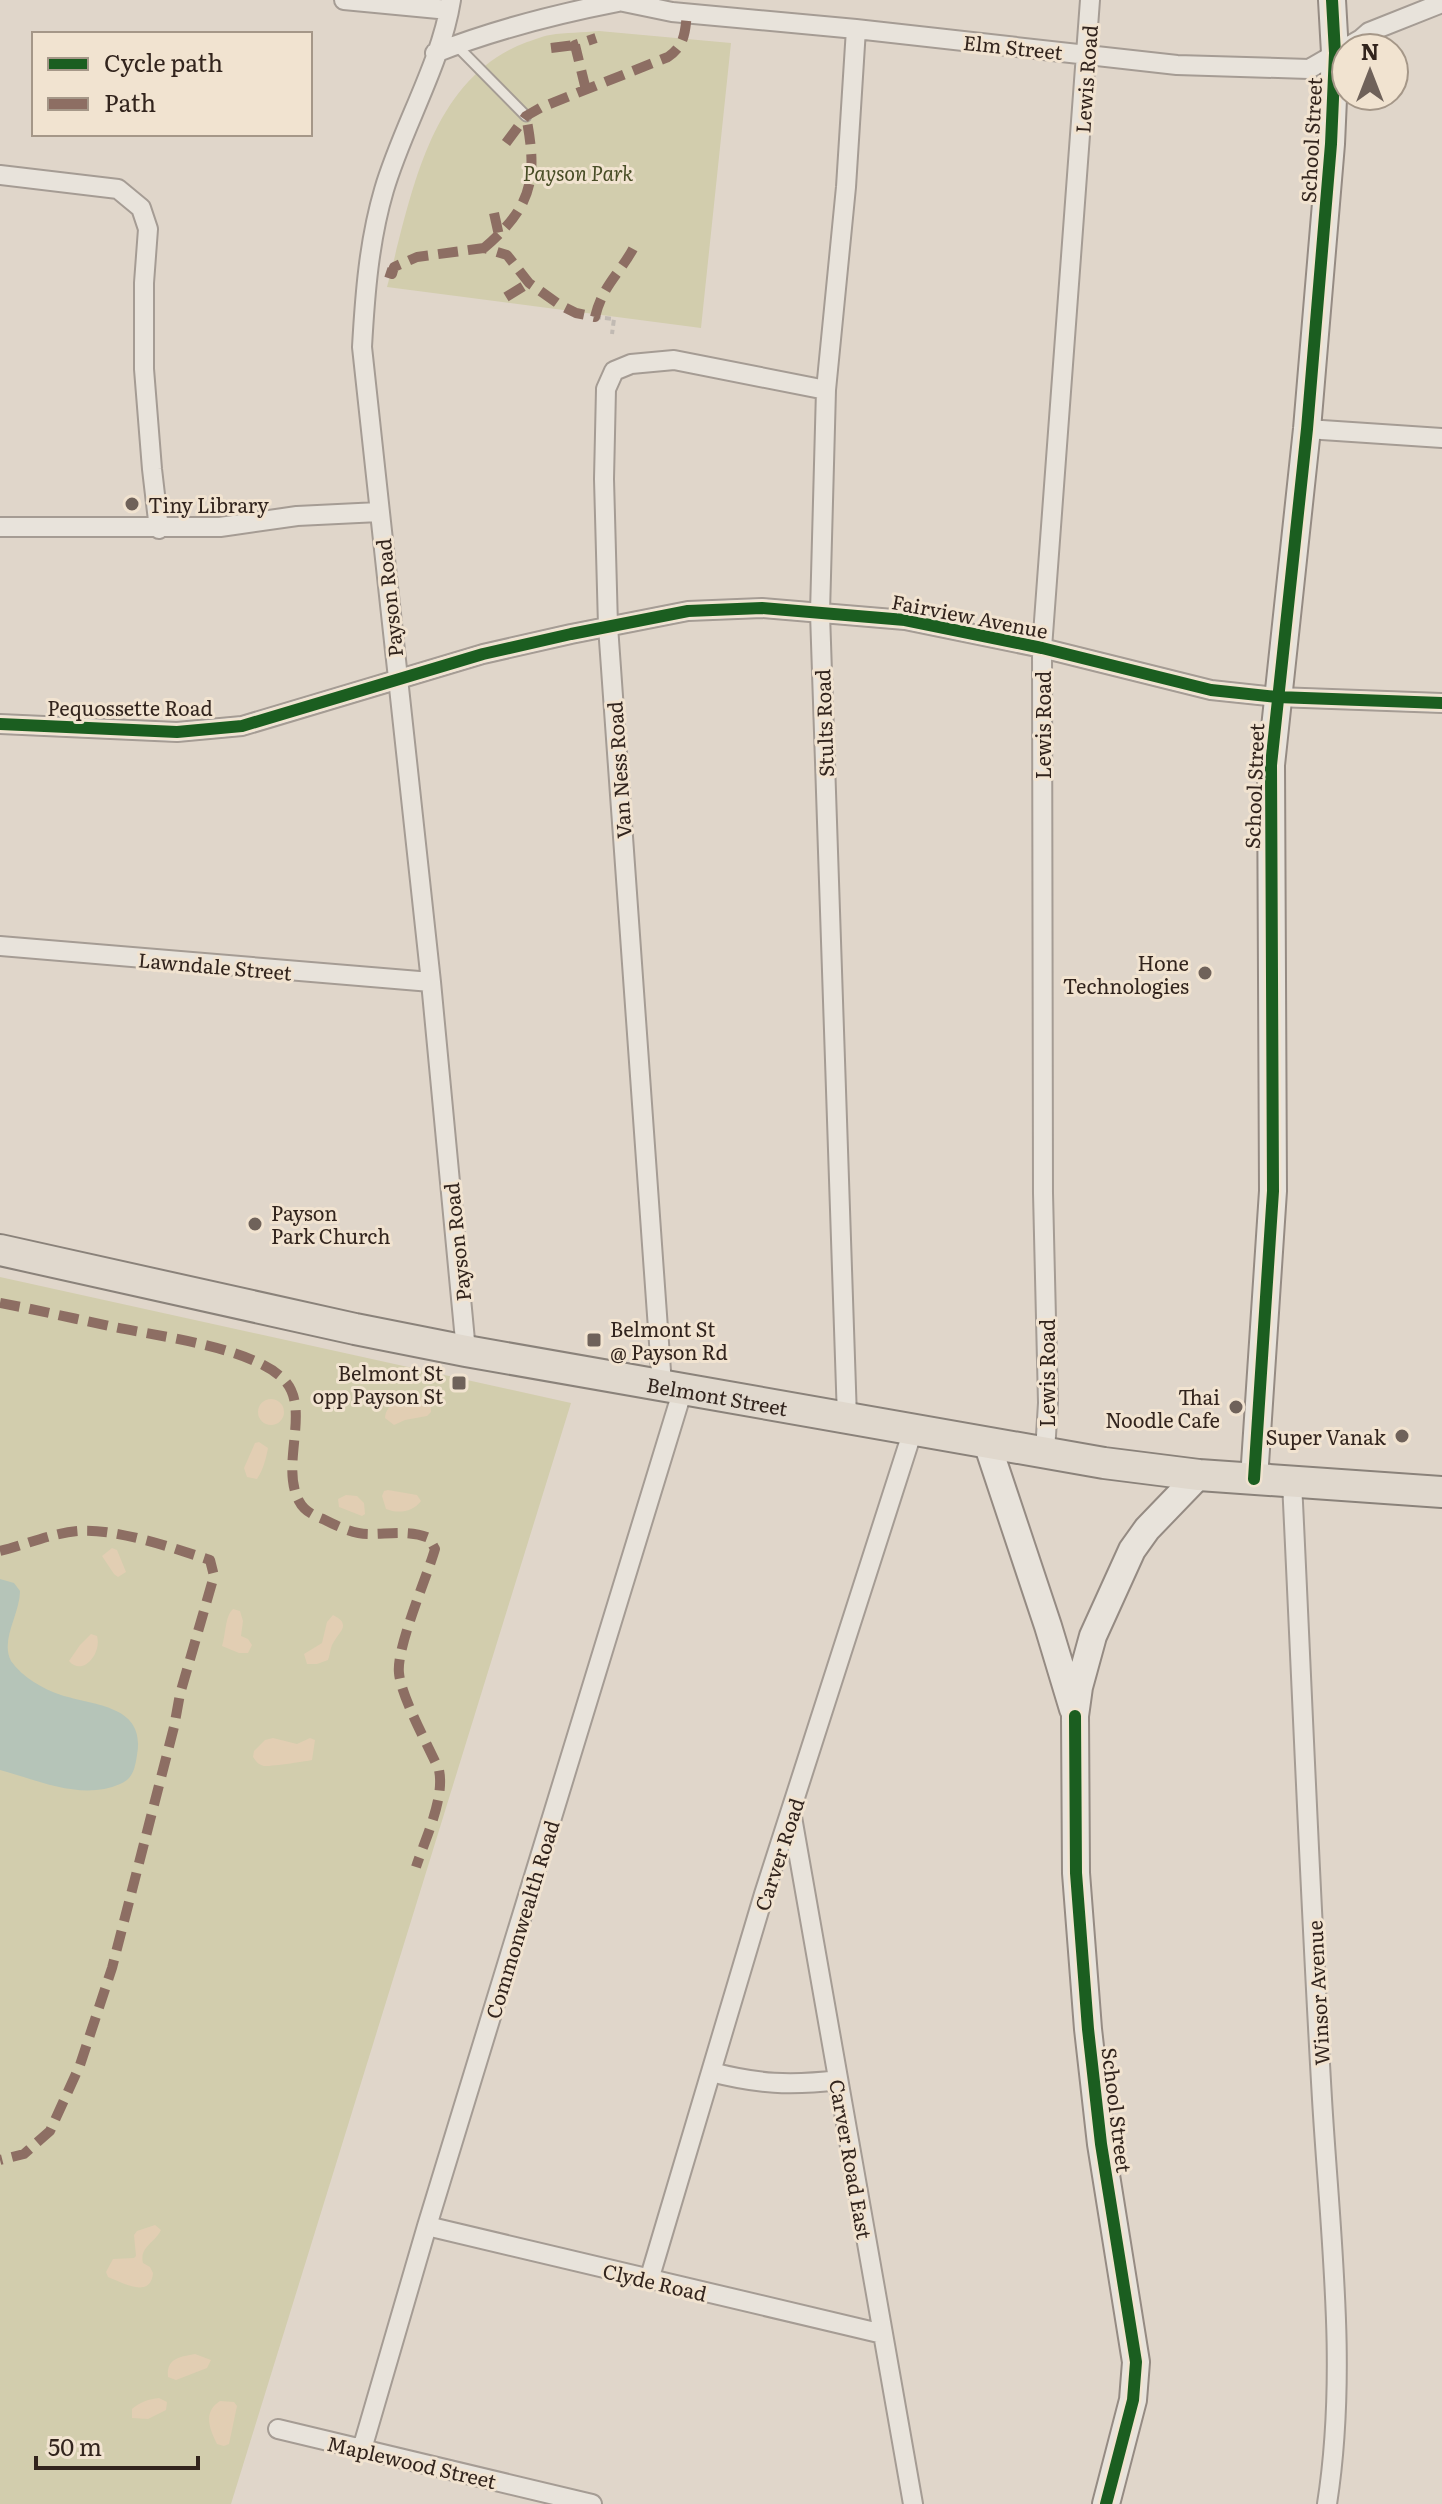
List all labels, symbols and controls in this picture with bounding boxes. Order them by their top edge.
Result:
street label: Lewis Road [1066,24,1104,134]
street label: Elm Street [962,26,1064,66]
legend [32,32,312,136]
north arrow [1330,32,1410,112]
text: N [1361,34,1379,67]
text: Cycle path [104,44,223,79]
street label: School Street [1292,76,1328,204]
text: Path [104,84,156,119]
park label: Payson Park [523,157,633,187]
place label: Tiny Library [148,489,269,519]
marker: Tiny Library [123,495,141,513]
street label: Payson Road [367,537,409,659]
street label: Fairview Avenue [889,585,1051,645]
street label: Stults Road [806,668,840,778]
street label: Lewis Road [1027,671,1057,779]
street label: Pequossette Road [47,692,213,722]
street label: Van Ness Road [598,700,638,840]
street label: School Street [1236,723,1270,849]
street label: Lawndale Street [137,943,293,987]
place label: Hone Technologies [1063,947,1189,1000]
marker: Hone Technologies [1196,964,1214,982]
street label: Payson Road [435,1181,477,1303]
place label: Payson Park Church [271,1197,390,1250]
marker: Payson Park Church [246,1215,264,1233]
place label: Belmont St @ Payson Rd [610,1313,728,1366]
street label: Lewis Road [1031,1319,1061,1427]
marker: Belmont St @ Payson Rd [585,1331,603,1349]
place label: Belmont St opp Payson St [313,1357,443,1410]
street label: Belmont Street [644,1368,790,1422]
marker: Belmont St opp Payson St [450,1374,468,1392]
place label: Thai Noodle Cafe [1105,1381,1220,1434]
marker: Thai Noodle Cafe [1227,1398,1245,1416]
place label: Super Vanak [1265,1421,1387,1451]
marker: Super Vanak [1393,1427,1411,1445]
street label: Carver Road [746,1794,810,1914]
street label: Commonwealth Road [476,1816,566,2022]
street label: Winsor Avenue [1298,1920,1336,2066]
street label: School Street [1095,2046,1141,2174]
street label: Carver Road East [823,2077,881,2241]
street label: Clyde Road [600,2254,710,2308]
scale bar [36,2420,198,2470]
street label: Maplewood Street [324,2427,500,2495]
text: 50 m [48,2428,102,2463]

